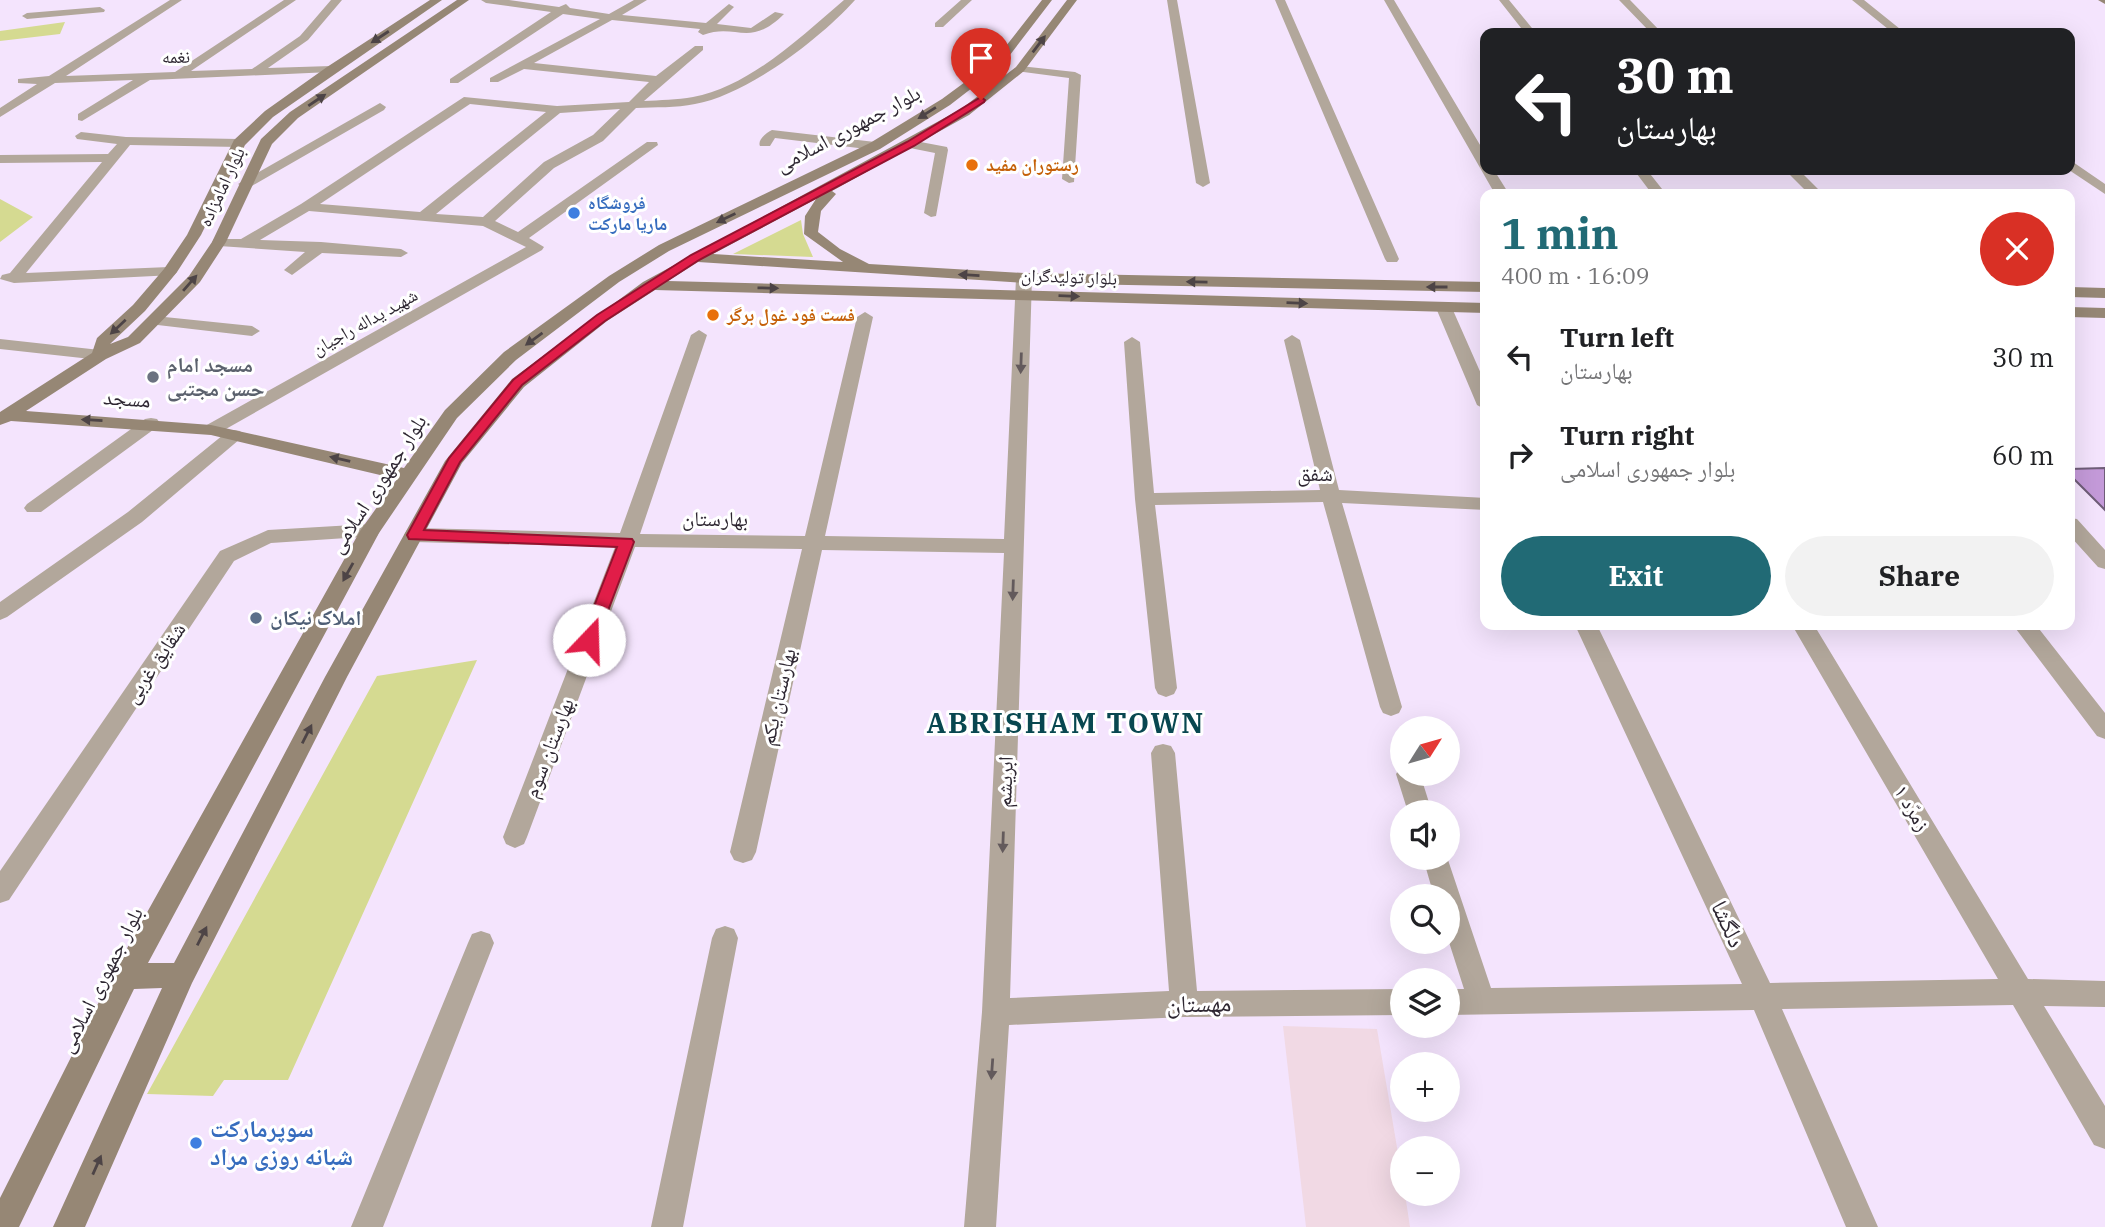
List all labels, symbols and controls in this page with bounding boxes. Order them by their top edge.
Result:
pin [951,28,1011,100]
one-way arrow [370,31,390,44]
one-way arrow [1031,36,1046,54]
icon: arrive [962,39,1000,77]
text: 30 m [1616,43,1734,106]
street label: نغمه [162,45,190,68]
icon: left [1501,56,1592,147]
street label: بلوار جمهوری اسلامی [770,78,925,178]
one-way arrow [307,93,326,106]
text: بهارستان [1616,106,1717,148]
one-way arrow [918,107,937,120]
street label: بلوار امامزاده [193,143,250,230]
place label: رستوران مفید [986,153,1079,176]
marker: رستوران مفید [964,157,980,173]
place label: فروشگاه ماریا مارکت [588,191,667,235]
marker: فروشگاه ماریا مارکت [566,205,582,221]
text: 1 min [1501,206,1619,261]
one-way arrow [716,212,736,224]
button: close [1980,212,2054,286]
text: 400 m · 16:09 [1501,260,1650,290]
street label: بلوار تولیدگران [1021,263,1118,290]
one-way arrow [958,270,980,281]
one-way arrow [182,275,197,292]
one-way arrow [1186,276,1208,288]
one-way arrow [1425,281,1447,293]
street label: شهید یداله راجیان [308,283,422,360]
one-way arrow [758,283,780,294]
one-way arrow [1058,290,1080,302]
one-way arrow [1286,298,1308,309]
place label: فست فود غول برگر [726,303,855,326]
marker: فست فود غول برگر [705,307,721,323]
one-way arrow [110,319,127,335]
text: Turn left [1560,320,1674,354]
one-way arrow [525,331,543,345]
icon: left [1501,338,1539,376]
text: 30 m [1992,340,2054,374]
place label: مسجد امام حسن مجتبی [167,350,265,402]
one-way arrow [1015,352,1027,374]
text: بهارستان [1560,355,1633,385]
marker: مسجد امام حسن مجتبی [145,369,161,385]
street label: مسجد [102,382,152,414]
street label: بلوار جمهوری اسلامی [322,409,433,558]
one-way arrow [81,414,103,425]
text: Turn right [1560,418,1694,452]
icon: right [1501,436,1539,474]
text: 60 m [1992,438,2054,472]
text: بلوار جمهوری اسلامی [1560,453,1735,483]
one-way arrow [329,454,351,465]
street label: شفق [1297,459,1333,487]
street label: بهارستان [682,504,748,532]
button: Exit [1501,536,1771,616]
button: Share [1785,536,2054,616]
one-way arrow [342,562,354,582]
one-way arrow [1008,579,1019,601]
place label: املاک نیکان [270,603,361,631]
position arrow [552,603,626,677]
marker: املاک نیکان [248,610,264,626]
street label: شقایق غربی [117,616,192,708]
street label: بهارستان یکم [752,645,803,748]
street label: بهارستان سوم [516,694,581,802]
district label: ABRISHAM TOWN [926,704,1206,741]
north arrow [1390,716,1460,786]
map controls [1390,716,1460,1206]
one-way arrow [301,724,313,744]
street label: ابریشم [989,756,1020,808]
street label: زمرّد ۱ [1888,779,1938,836]
button: sound [1390,800,1460,870]
one-way arrow [997,831,1008,853]
button: search [1390,884,1460,954]
street label: دلگشا [1704,895,1754,952]
street label: بلوار جمهوری اسلامی [51,902,149,1057]
one-way arrow [196,926,208,946]
button: layers [1390,968,1460,1038]
street label: مهستان [1166,986,1232,1020]
button: + [1390,1052,1460,1122]
one-way arrow [986,1058,997,1080]
place label: سوپرمارکت شبانه روزی مراد [210,1112,353,1172]
marker: سوپرمارکت شبانه روزی مراد [188,1135,204,1151]
button: − [1390,1136,1460,1206]
one-way arrow [91,1155,103,1175]

